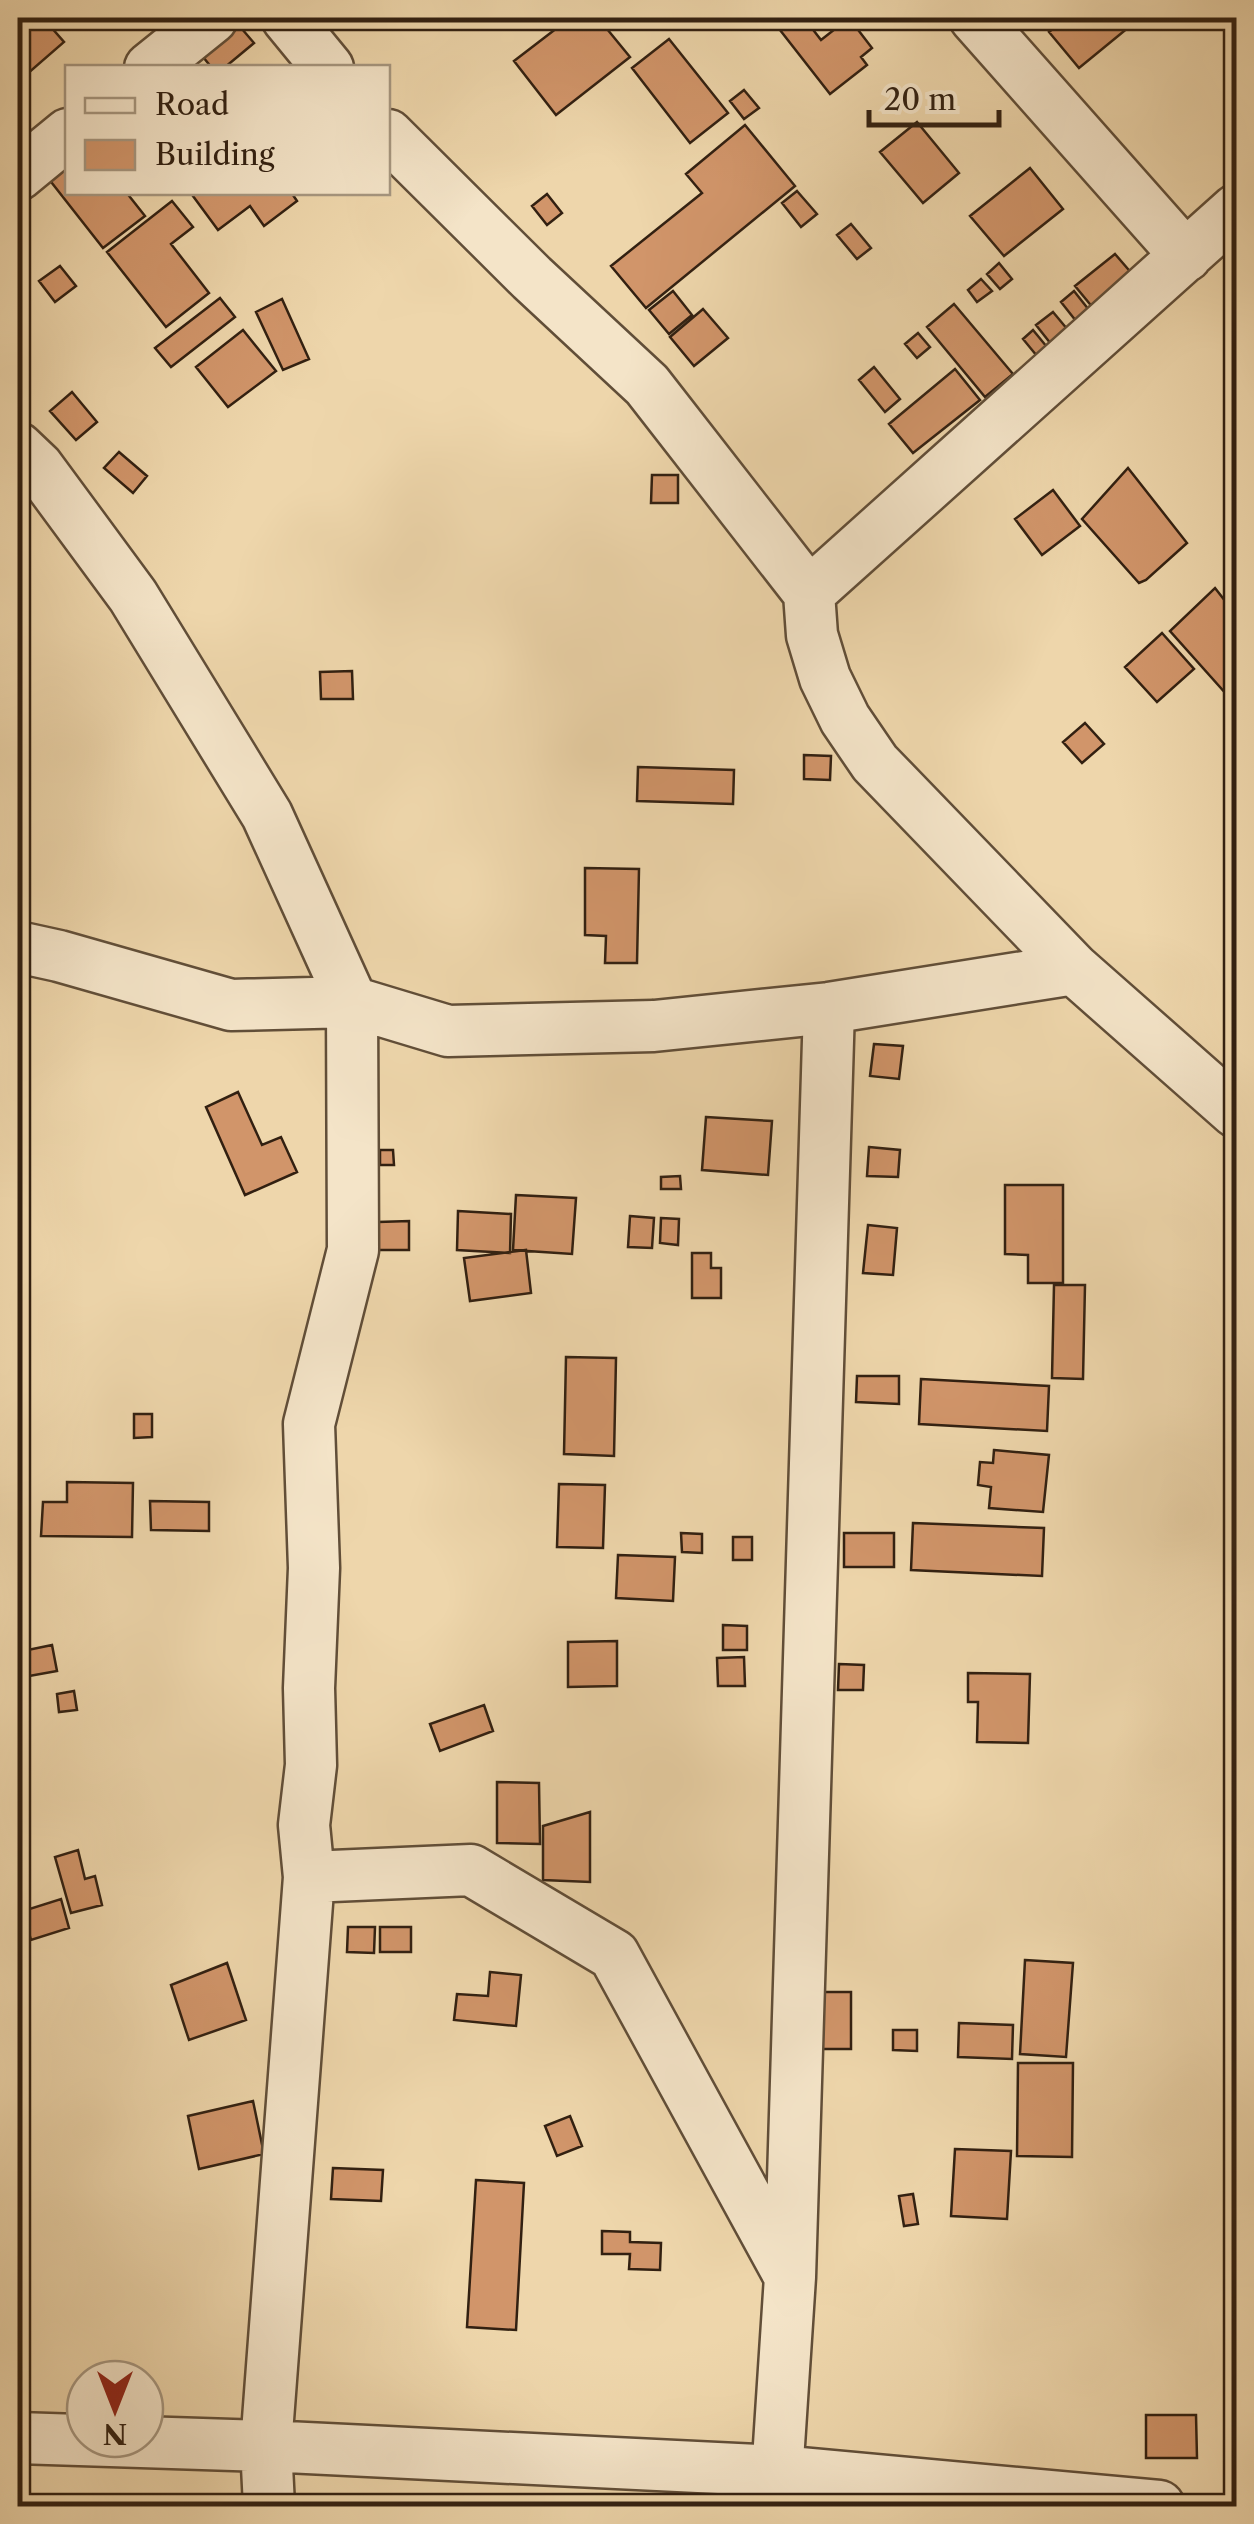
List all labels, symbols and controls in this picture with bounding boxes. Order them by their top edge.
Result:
legend [65,65,390,195]
scale bar [869,65,999,127]
text: 20 m [884,81,956,118]
text: Road [155,86,229,123]
text: Building [155,136,275,173]
north arrow [65,2359,165,2459]
text: N [103,2417,127,2451]

